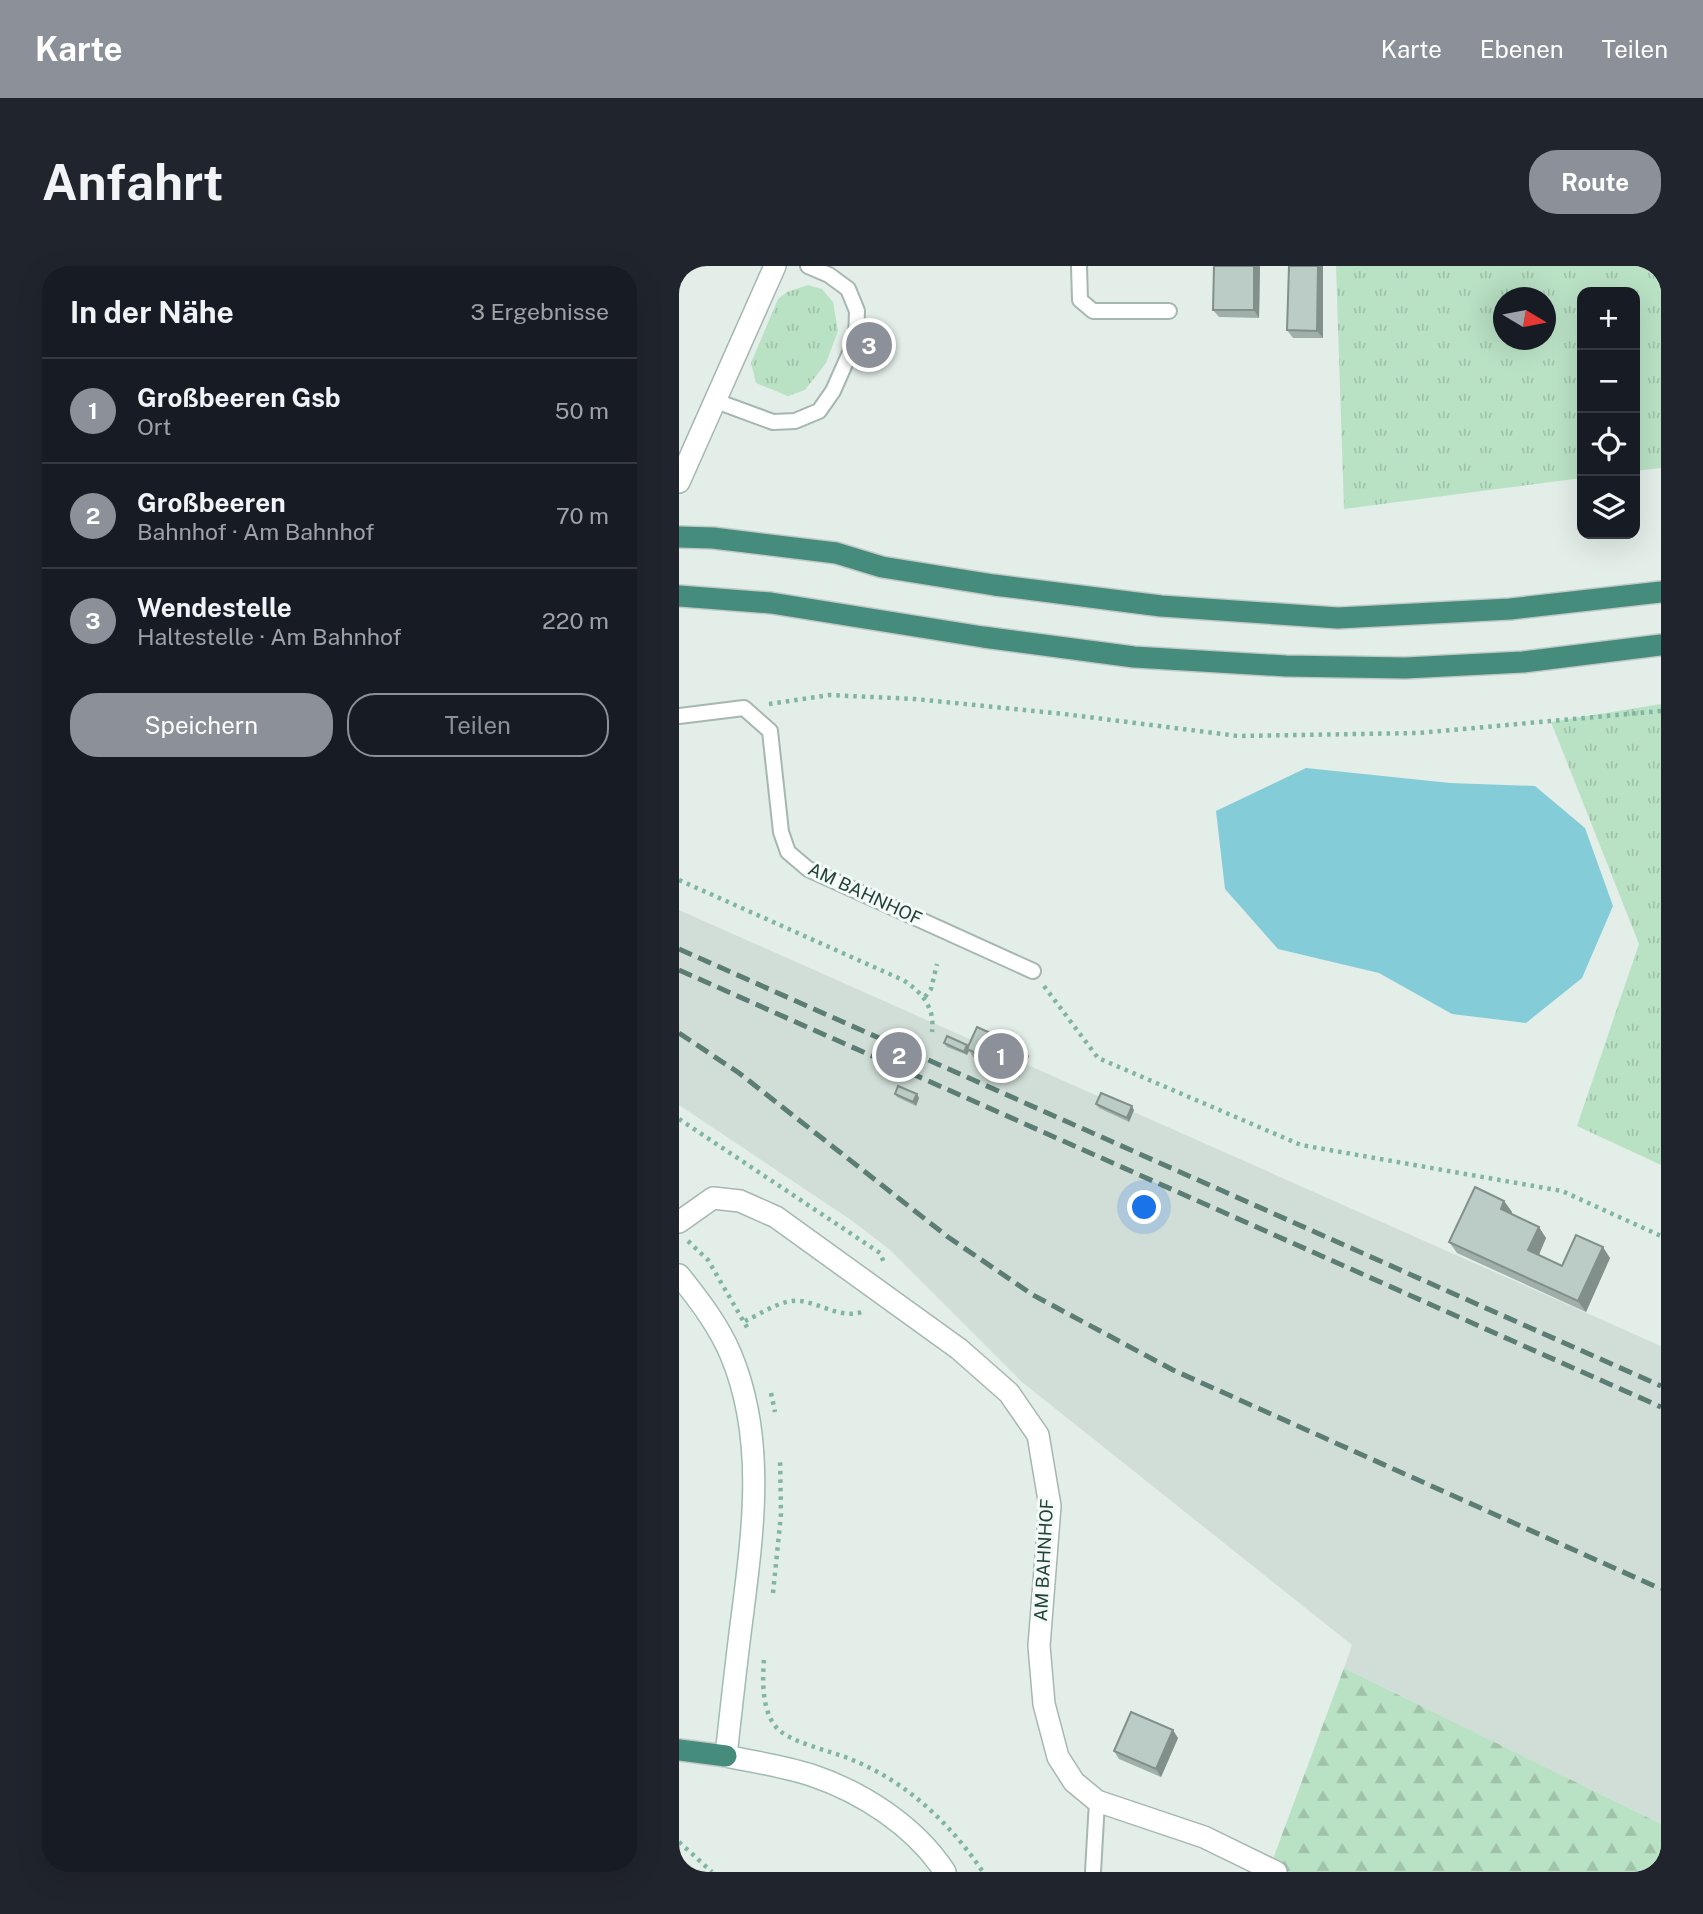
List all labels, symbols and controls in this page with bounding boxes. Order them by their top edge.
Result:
text: Karte [35,30,123,68]
text: Karte [1381,35,1442,63]
text: Ebenen [1480,35,1564,63]
text: Teilen [1602,35,1668,63]
button: Route [1529,150,1661,214]
text: Anfahrt [42,153,223,211]
north arrow [1493,287,1556,350]
map controls [1577,287,1640,539]
button: + [1577,287,1640,350]
text: In der Nähe [70,294,234,330]
text: 3 Ergebnisse [470,298,609,325]
pin: 3 [846,319,892,371]
button: − [1577,350,1640,413]
text: Großbeeren Gsb [137,382,341,413]
text: 1 [88,397,98,424]
text: 50 m [555,397,609,424]
text: Ort [137,413,171,440]
button: locate [1577,413,1640,476]
button: layers [1577,476,1640,539]
text: Großbeeren [137,487,286,518]
text: 2 [86,502,100,529]
text: 70 m [556,502,609,529]
text: Bahnhof · Am Bahnhof [137,518,374,545]
text: Wendestelle [137,592,292,623]
text: 3 [85,607,101,634]
text: 220 m [542,607,609,634]
text: Haltestelle · Am Bahnhof [137,623,402,650]
button: Speichern [70,693,333,757]
button: Teilen [347,693,609,757]
street label: AM BAHNHOF [805,858,925,929]
pin: 2 [876,1029,922,1081]
pin: 1 [978,1030,1024,1082]
your location [1127,1190,1161,1224]
street label: AM BAHNHOF [1030,1498,1057,1622]

